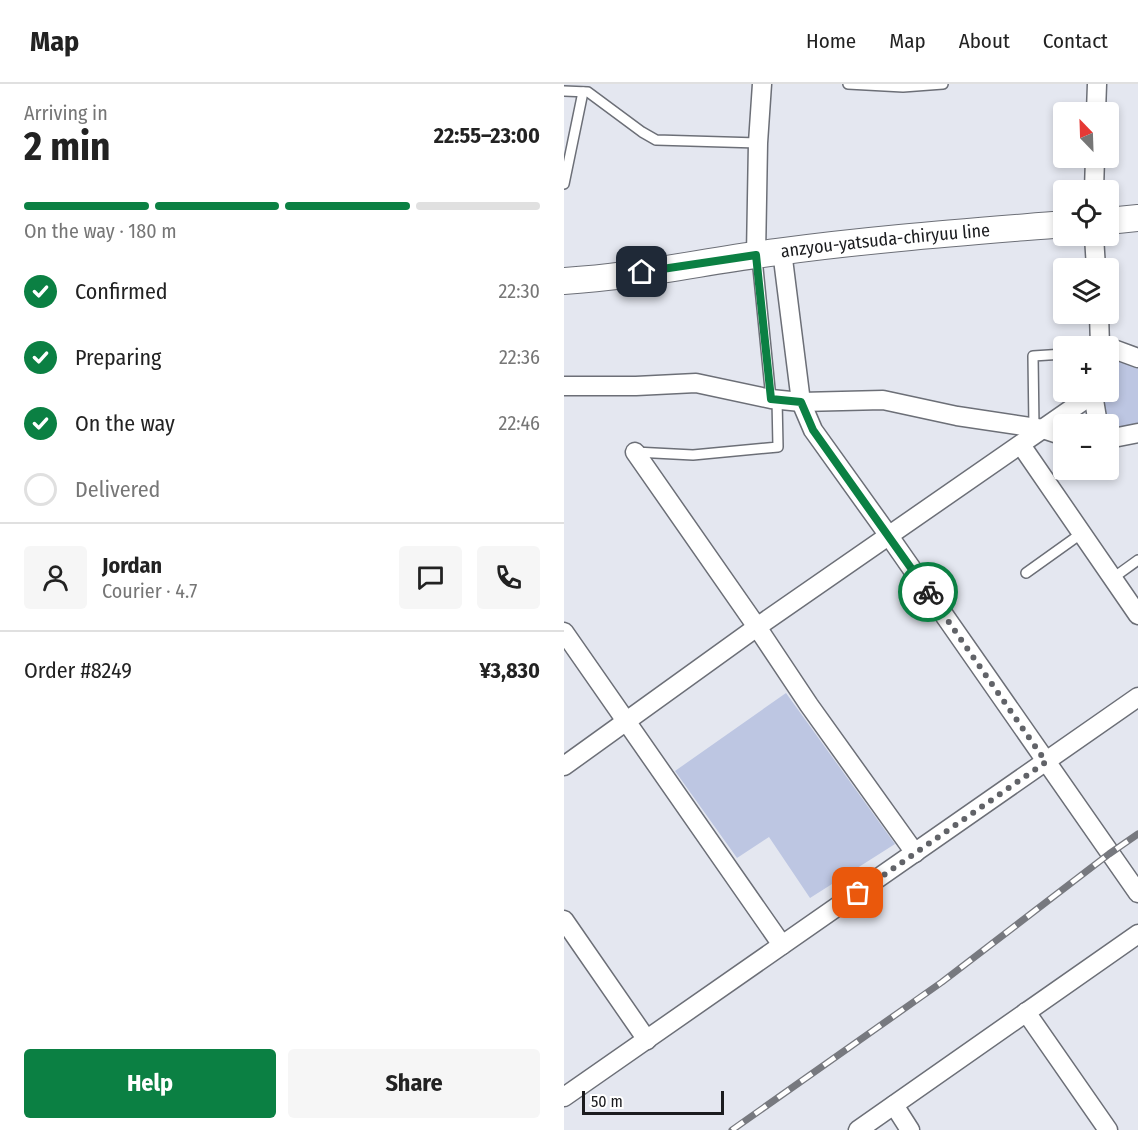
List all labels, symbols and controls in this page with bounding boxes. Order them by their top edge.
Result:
text: Map [30,25,79,58]
text: Home [806,28,856,54]
text: Map [889,28,926,54]
text: About [959,28,1010,54]
text: Contact [1043,28,1108,54]
text: Arriving in [24,101,108,125]
north arrow [1053,102,1119,168]
map controls [1053,102,1119,480]
text: 22:55–23:00 [434,122,540,149]
text: 2 min [24,124,110,170]
button: locate [1053,180,1119,246]
text: On the way · 180 m [24,219,177,243]
street label: anzyou-yatsuda-chiryuu line [779,219,991,262]
pin [616,246,667,297]
icon: home [625,255,658,288]
button: layers [1053,258,1119,324]
icon: check [24,275,57,308]
text: Confirmed [75,278,168,305]
text: 22:30 [499,279,540,303]
button: + [1053,336,1119,402]
icon: check [24,341,57,374]
text: Preparing [75,344,161,371]
text: 22:36 [499,345,540,369]
icon: check [24,407,57,440]
text: On the way [75,410,175,437]
text: 22:46 [499,411,540,435]
button: − [1053,414,1119,480]
text: Delivered [75,476,160,503]
button: person [24,546,87,609]
button: chat [399,546,462,609]
button: phone [477,546,540,609]
text: Jordan [102,552,162,579]
courier [898,562,958,622]
icon: bike [912,576,945,609]
text: Courier · 4.7 [102,579,197,603]
text: Order #8249 [24,657,132,684]
text: ¥3,830 [479,657,540,684]
pin [832,867,883,918]
icon: bag [841,876,874,909]
button: Help [24,1049,276,1118]
button: Share [288,1049,540,1118]
scale bar [582,1088,724,1116]
text: 50 m [591,1092,623,1111]

